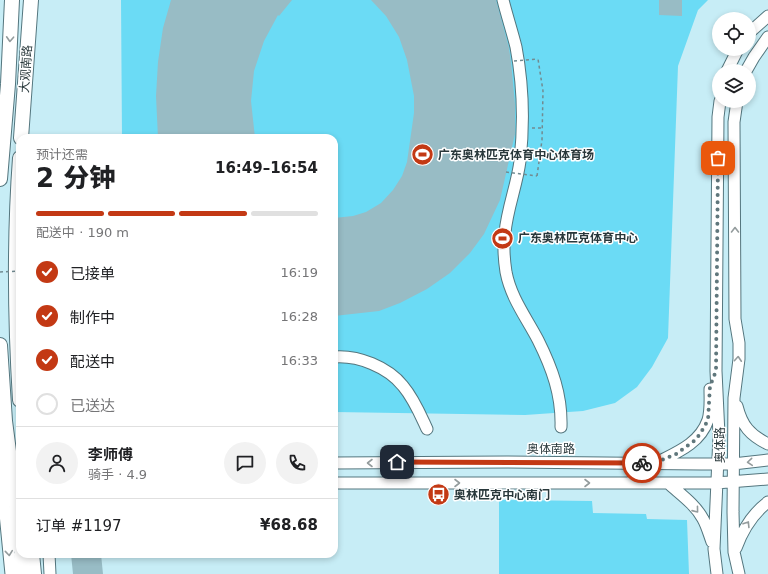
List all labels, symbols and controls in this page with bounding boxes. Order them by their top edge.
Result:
map controls [712,12,756,108]
button: locate [712,12,756,56]
one-way arrow [6,36,15,42]
street label: 大观南路 [17,45,35,93]
button: layers [712,64,756,108]
pin [701,141,735,175]
sports icon: 广东奥林匹克体育中心体育场 [409,142,435,168]
text: 预计还需 [36,147,88,162]
icon: bag [707,147,729,169]
place label: 广东奥林匹克体育中心体育场 [438,148,594,162]
text: 16:49–16:54 [215,159,318,177]
text: 2 分钟 [36,163,115,193]
text: 配送中 · 190 m [36,225,129,240]
sports icon: 广东奥林匹克体育中心 [490,225,516,251]
one-way arrow [731,227,739,233]
place label: 广东奥林匹克体育中心 [518,231,638,245]
icon: check [36,261,58,283]
text: 已接单 [70,265,115,283]
text: 16:19 [281,265,318,280]
icon: check [36,305,58,327]
text: 制作中 [70,309,115,327]
text: 16:28 [281,309,318,324]
icon: check [36,349,58,371]
text: 配送中 [70,353,115,371]
text: 16:33 [281,353,318,368]
one-way arrow [734,356,743,362]
text: 已送达 [70,397,115,415]
street label: 奥体路 [713,427,727,463]
button: person [36,442,78,484]
button: chat [224,442,266,484]
button: phone [276,442,318,484]
street label: 奥体南路 [527,442,575,456]
courier [622,443,662,483]
pin [380,445,414,479]
text: 李师傅 [88,446,133,464]
icon: home [386,451,408,473]
icon: bike [631,452,653,474]
one-way arrow [747,458,754,467]
one-way arrow [367,459,373,467]
text: 骑手 · 4.9 [88,467,147,482]
one-way arrow [454,479,460,487]
one-way arrow [584,479,590,487]
bus stop icon: 奥林匹克中心南门 [426,482,452,508]
place label: 奥林匹克中心南门 [454,488,550,502]
one-way arrow [692,505,699,512]
text: ¥68.68 [260,516,318,534]
text: 订单 #1197 [36,517,122,535]
one-way arrow [742,521,750,528]
one-way arrow [4,550,13,556]

